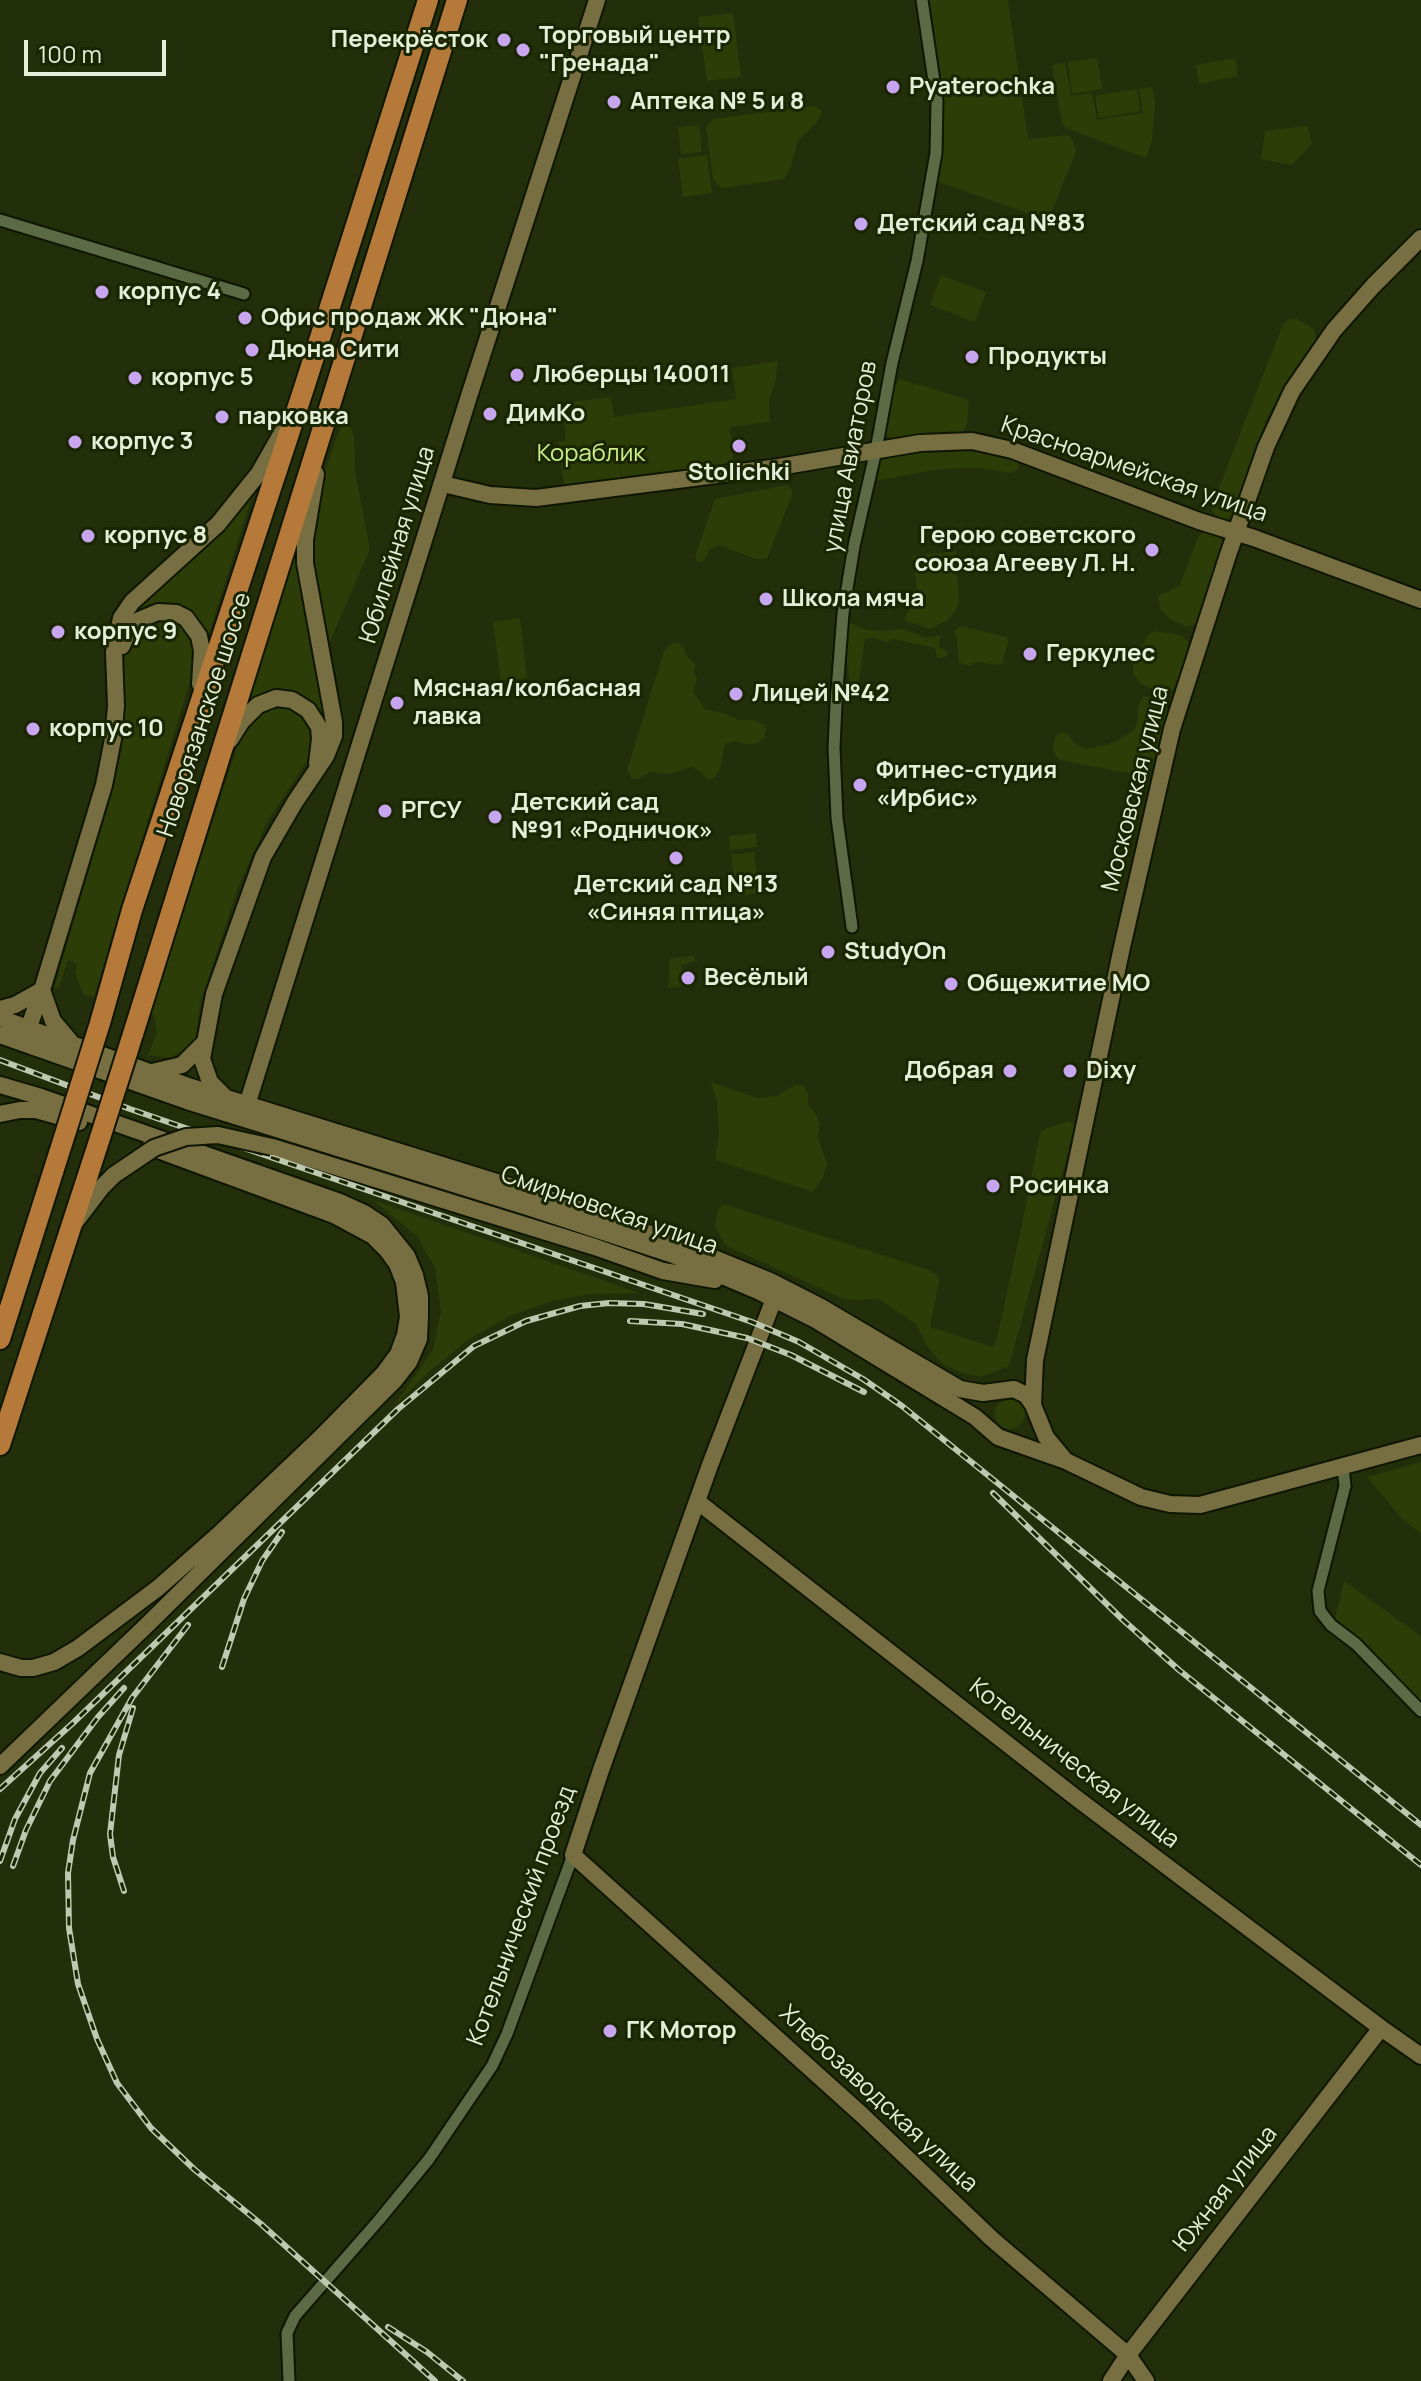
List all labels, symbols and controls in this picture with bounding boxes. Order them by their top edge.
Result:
place label: Торговый центр "Гренада" [539,22,730,78]
scale bar [28,24,170,74]
place label: Перекрёсток [331,26,488,54]
marker: Перекрёсток [495,31,513,49]
text: 100 m [38,37,102,70]
marker: Торговый центр "Гренада" [514,41,532,59]
place label: Pyaterochka [909,73,1055,101]
marker: Pyaterochka [884,78,902,96]
place label: Аптека № 5 и 8 [630,88,804,116]
marker: Аптека № 5 и 8 [605,93,623,111]
place label: Детский сад №83 [877,210,1086,238]
marker: Детский сад №83 [852,215,870,233]
place label: корпус 4 [118,278,221,306]
marker: корпус 4 [93,283,111,301]
place label: Офис продаж ЖК "Дюна" [261,304,558,332]
marker: Офис продаж ЖК "Дюна" [236,309,254,327]
place label: Дюна Сити [268,336,400,364]
marker: Дюна Сити [243,341,261,359]
place label: Продукты [988,343,1107,371]
marker: Продукты [963,348,981,366]
street label: улица Авиаторов [818,359,884,555]
place label: Люберцы 140011 [533,361,730,389]
place label: корпус 5 [151,364,254,392]
marker: Люберцы 140011 [508,366,526,384]
marker: корпус 5 [126,369,144,387]
place label: ДимКо [506,400,585,428]
place label: парковка [238,403,349,431]
marker: ДимКо [481,405,499,423]
marker: парковка [213,408,231,426]
street label: Красноармейская улица [997,411,1271,529]
place label: корпус 3 [91,428,193,456]
marker: корпус 3 [66,433,84,451]
marker: Stolichki [730,437,748,455]
park label: Кораблик [537,440,645,468]
street label: Юбилейная улица [354,443,442,647]
place label: Stolichki [688,459,790,487]
place label: корпус 8 [104,522,207,550]
place label: Герою советского союза Агееву Л. Н. [914,522,1136,578]
marker: корпус 8 [79,527,97,545]
marker: Герою советского союза Агееву Л. Н. [1143,541,1161,559]
place label: Школа мяча [782,585,924,613]
street label: Новорязанское шоссе [152,589,258,841]
marker: Школа мяча [757,590,775,608]
place label: корпус 9 [74,618,177,646]
marker: корпус 9 [49,623,67,641]
place label: Геркулес [1046,640,1155,668]
marker: Геркулес [1021,645,1039,663]
place label: Мясная/колбасная лавка [413,675,641,731]
place label: Лицей №42 [752,680,889,708]
street label: Московская улица [1097,683,1175,895]
marker: Лицей №42 [727,685,745,703]
marker: Мясная/колбасная лавка [388,694,406,712]
place label: корпус 10 [49,715,164,743]
marker: корпус 10 [24,720,42,738]
place label: Фитнес-студия «Ирбис» [876,757,1057,813]
marker: Фитнес-студия «Ирбис» [851,776,869,794]
place label: Детский сад №91 «Родничок» [511,789,713,845]
place label: РГСУ [401,797,462,825]
marker: РГСУ [376,802,394,820]
marker: Детский сад №91 «Родничок» [486,808,504,826]
marker: Детский сад №13 «Синяя птица» [667,849,685,867]
place label: Детский сад №13 «Синяя птица» [574,871,778,927]
place label: StudyOn [844,938,946,966]
marker: StudyOn [819,943,837,961]
place label: Весёлый [704,964,809,992]
marker: Весёлый [679,969,697,987]
place label: Общежитие МО [967,970,1150,998]
marker: Общежитие МО [942,975,960,993]
place label: Добрая [904,1057,994,1085]
place label: Dixy [1086,1057,1136,1085]
marker: Добрая [1001,1062,1019,1080]
marker: Dixy [1061,1062,1079,1080]
street label: Смирновская улица [497,1160,721,1262]
place label: Росинка [1009,1172,1109,1200]
marker: Росинка [984,1177,1002,1195]
street label: Котельническая улица [963,1673,1185,1855]
street label: Котельнический проезд [462,1782,582,2050]
street label: Хлебозаводская улица [773,1999,983,2199]
place label: ГК Мотор [626,2017,737,2045]
marker: ГК Мотор [601,2022,619,2040]
street label: Южная улица [1168,2120,1284,2258]

